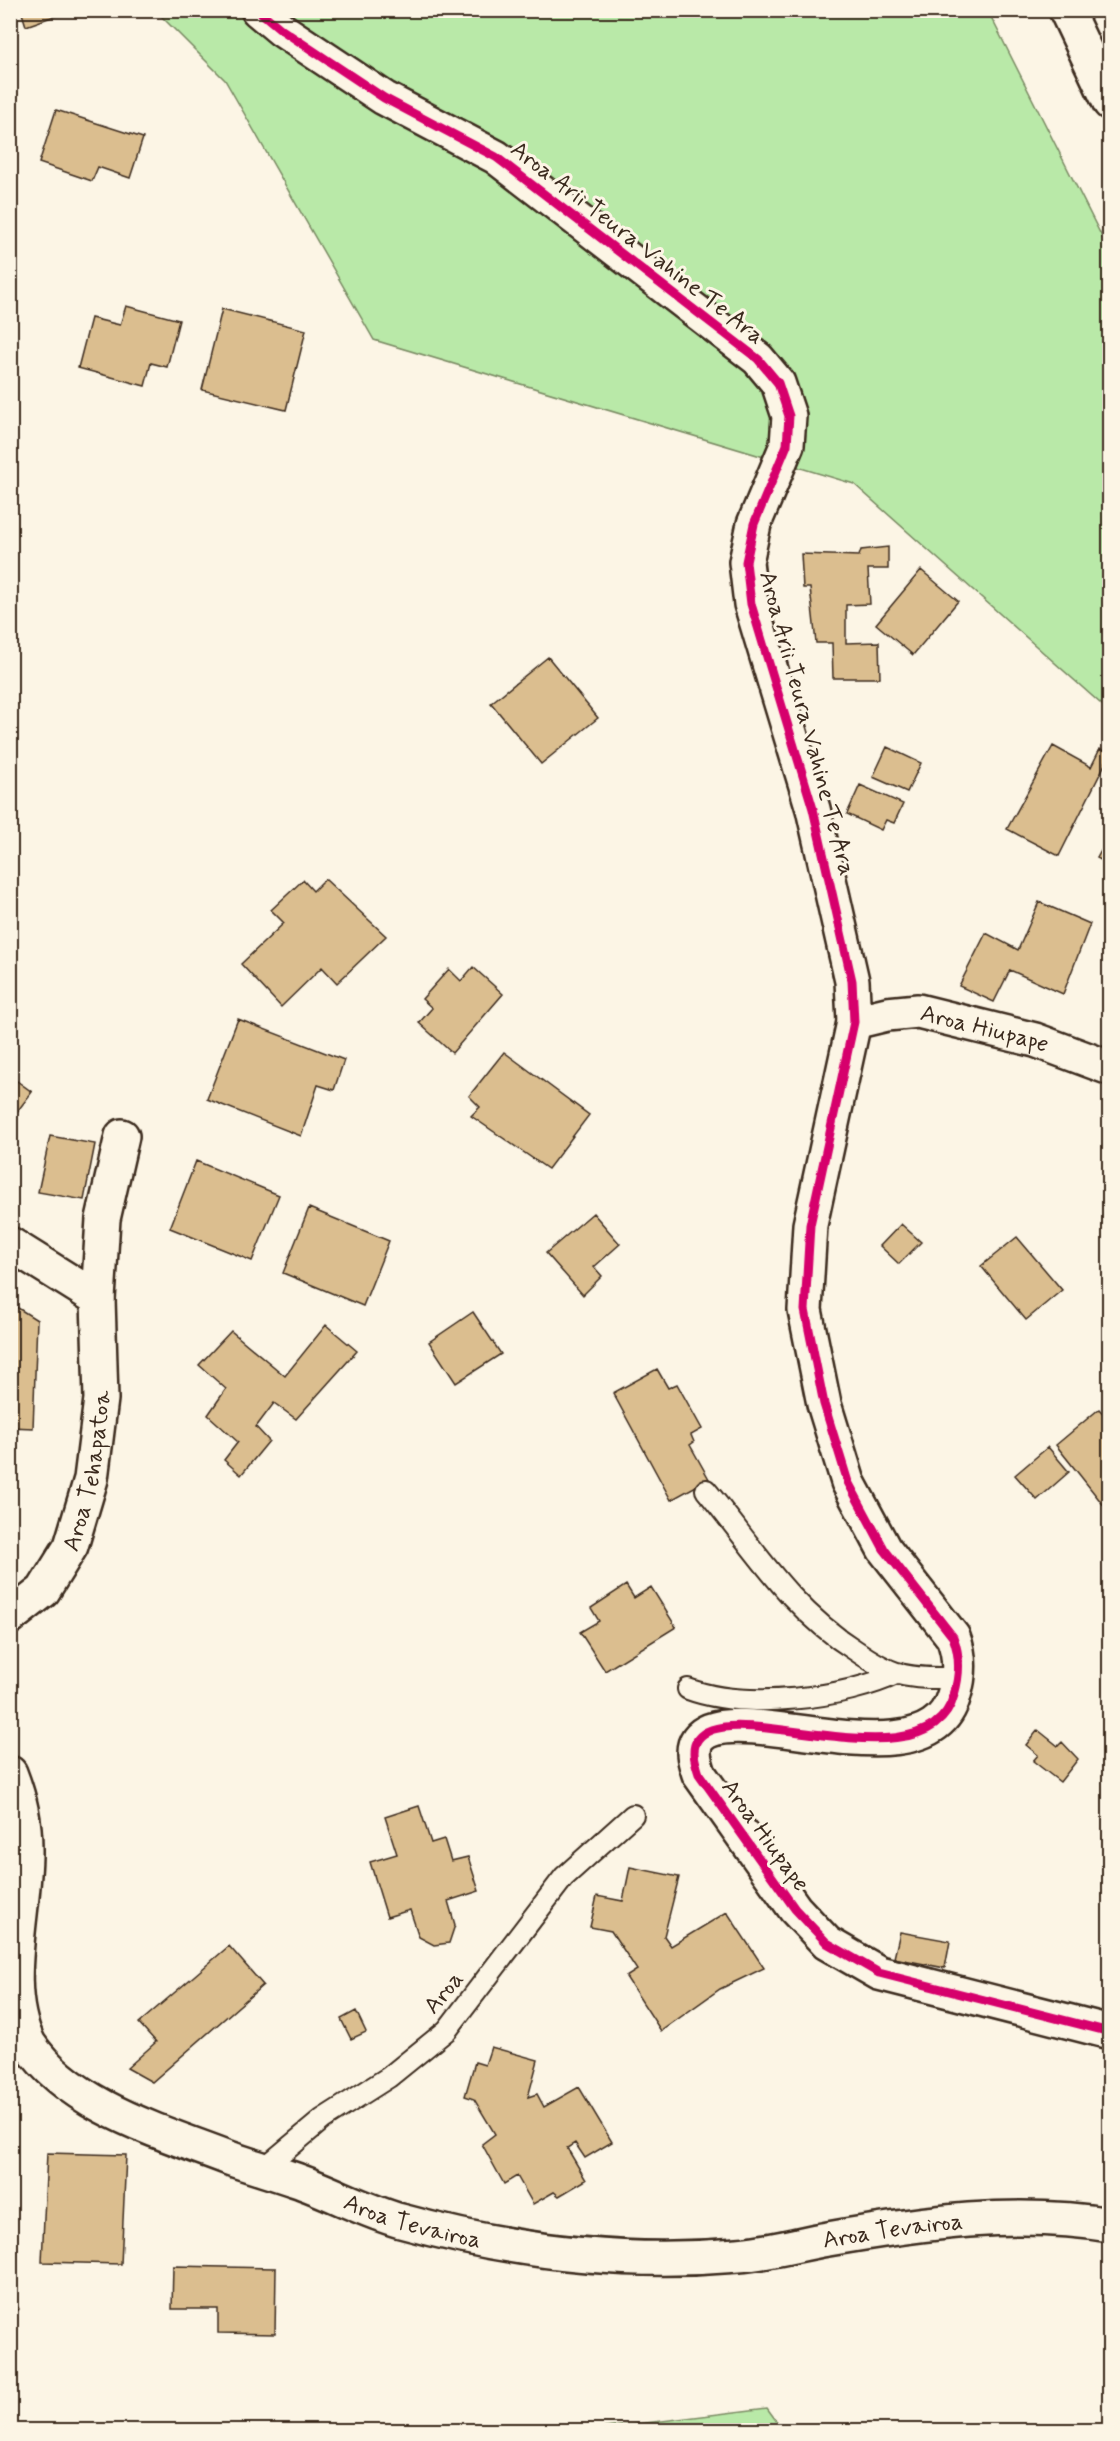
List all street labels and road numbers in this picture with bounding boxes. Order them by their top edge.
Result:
street label: Aroa Arii Teura Vahine Te Ara [504,134,770,352]
street label: Aroa Arii Teura Vahine Te Ara [751,568,862,879]
street label: Aroa Hiupape [917,998,1053,1061]
street label: Aroa Tehapatoa [56,1390,118,1555]
street label: Aroa Hiupape [714,1774,816,1898]
street label: Aroa [417,1965,471,2021]
street label: Aroa Tevairoa [339,2187,484,2256]
street label: Aroa Tevairoa [820,2206,964,2257]

